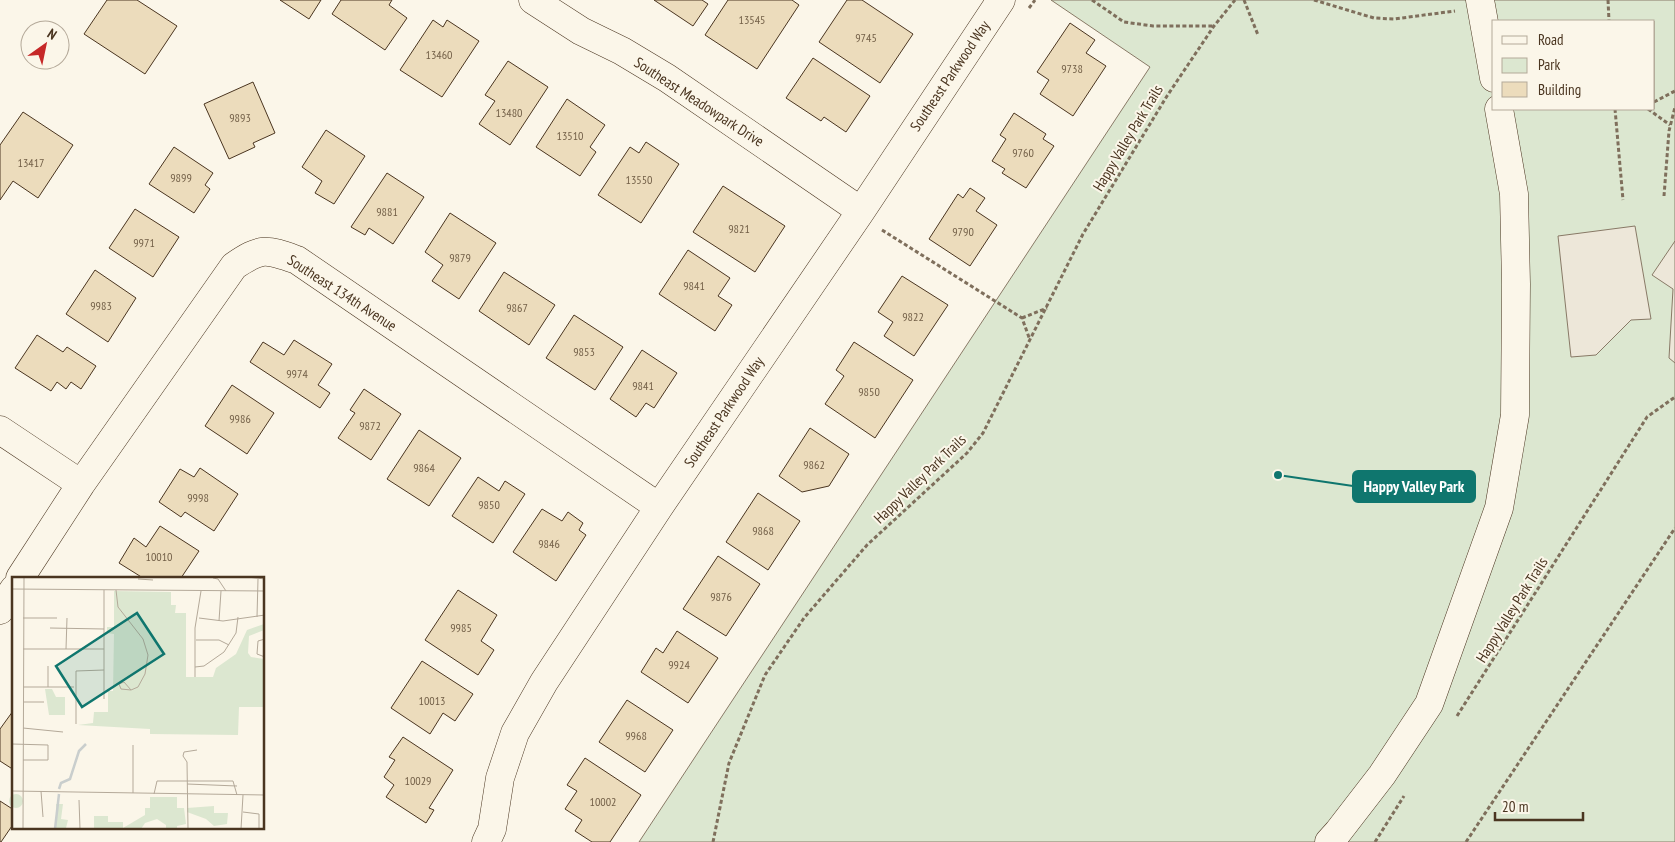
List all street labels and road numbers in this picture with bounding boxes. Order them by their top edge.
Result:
street label: Southeast Parkwood Way [906,17,994,135]
street label: Southeast Meadowpark Drive [631,53,768,151]
street label: Happy Valley Park Trails [1088,81,1167,194]
street label: Southeast 134th Avenue [284,250,400,335]
street label: Southeast Parkwood Way [680,353,768,471]
street label: Happy Valley Park Trails [870,430,970,527]
street label: Happy Valley Park Trails [1472,554,1552,666]

